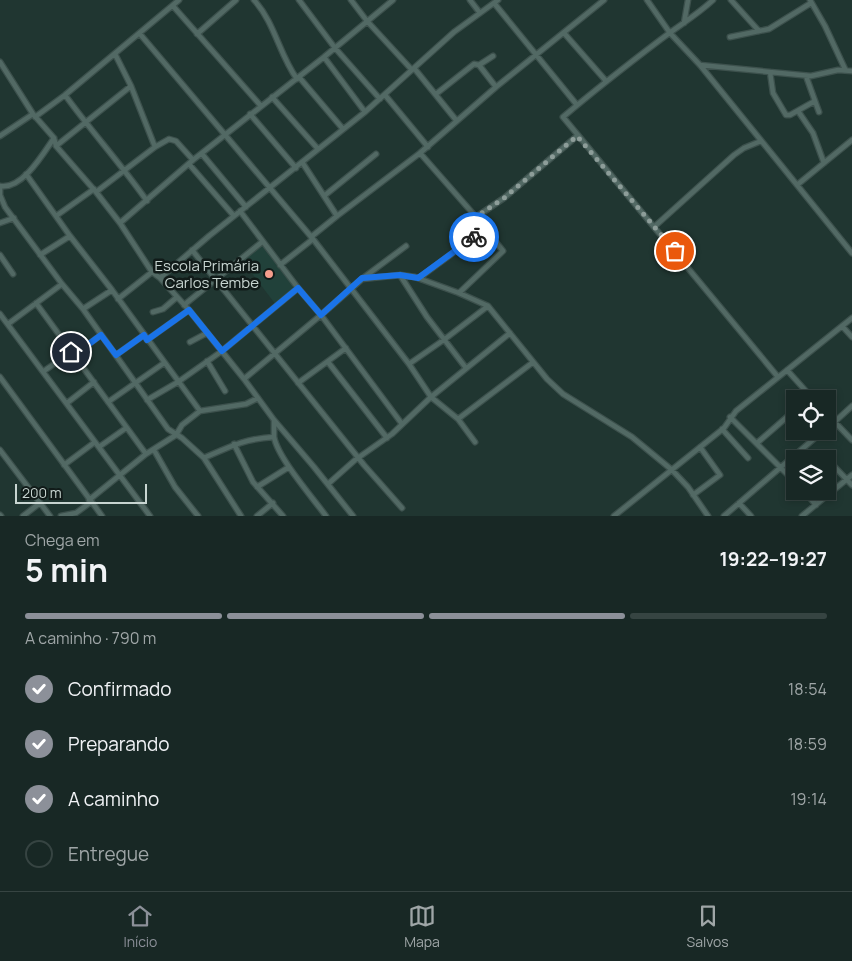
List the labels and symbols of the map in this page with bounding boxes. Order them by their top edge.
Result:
courier [449,212,499,262]
pin [654,230,696,272]
place label: Escola Primária Carlos Tembe [155,255,259,293]
marker: Escola Primária Carlos Tembe [263,268,275,280]
pin [50,331,92,373]
scale bar [15,481,148,504]

